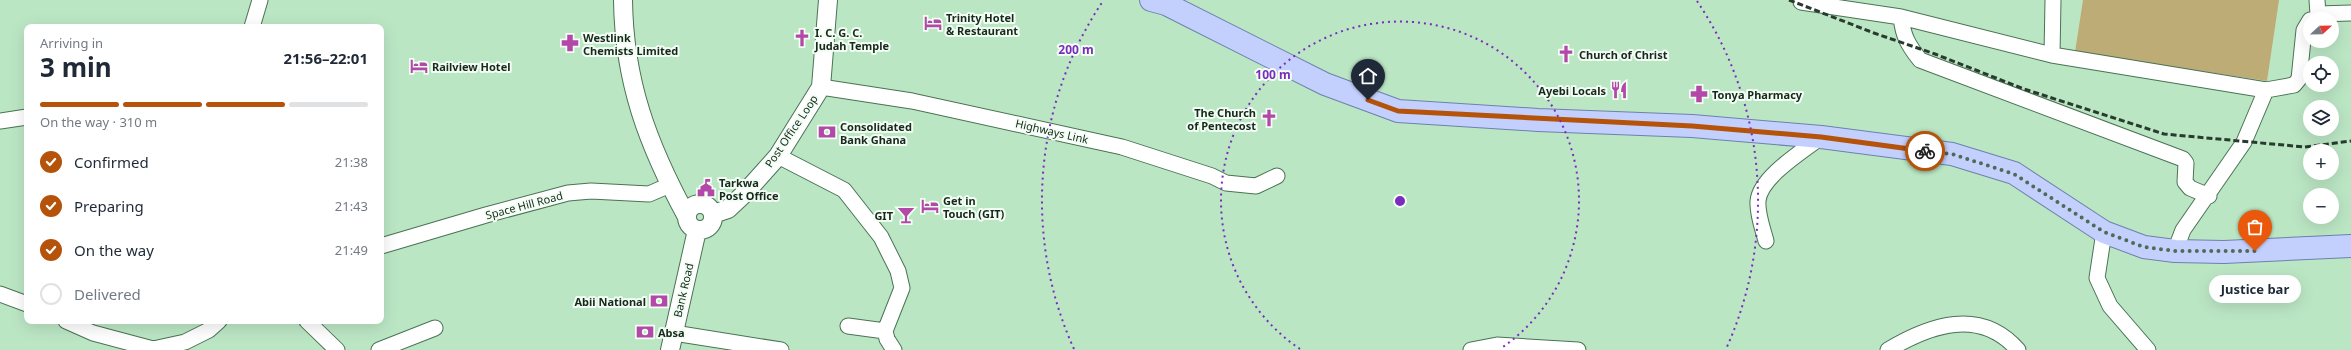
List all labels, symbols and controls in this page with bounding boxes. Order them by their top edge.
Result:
place label: Trinity Hotel & Restaurant [946,10,1018,38]
north arrow [2303,12,2339,48]
map controls [2303,12,2339,224]
hotel icon: Trinity Hotel & Restaurant [923,13,943,33]
place label: I. C. G. C. Judah Temple [814,25,889,53]
church icon: I. C. G. C. Judah Temple [792,28,812,48]
place label: Westlink Chemists Limited [583,30,678,58]
pharmacy icon: Westlink Chemists Limited [560,33,580,53]
text: Arriving in [40,34,103,52]
text: 200 m [1058,41,1094,58]
church icon: Church of Christ [1556,44,1576,64]
place label: Church of Christ [1579,47,1668,62]
text: 21:56–22:01 [283,48,368,68]
text: 3 min [40,49,112,85]
hotel icon: Railview Hotel [409,56,429,76]
button: locate [2303,56,2339,92]
place label: Railview Hotel [432,59,510,74]
pin [1351,59,1385,100]
icon: home [1357,65,1379,87]
text: 100 m [1255,66,1291,83]
restaurant icon: Ayebi Locals [1609,80,1629,100]
place label: Ayebi Locals [1538,83,1606,98]
pharmacy icon: Tonya Pharmacy [1689,84,1709,104]
place label: Tonya Pharmacy [1712,87,1803,102]
street label: Post Office Loop [761,92,821,170]
button: layers [2303,100,2339,136]
place label: The Church of Pentecost [1187,105,1256,133]
church icon: The Church of Pentecost [1259,108,1279,128]
text: On the way · 310 m [40,113,157,131]
street label: Highways Link [1014,115,1090,147]
place label: Consolidated Bank Ghana [840,119,912,147]
bank icon: Consolidated Bank Ghana [817,122,837,142]
courier [1905,131,1945,171]
icon: bike [1914,140,1936,162]
button: + [2303,144,2339,180]
icon: check [40,151,62,173]
text: Confirmed [74,152,149,172]
text: 21:38 [335,153,368,171]
place label: Tarkwa Post Office [719,175,779,203]
public building icon: Tarkwa Post Office [696,178,716,198]
street label: Space Hill Road [484,187,564,223]
button: − [2303,188,2339,224]
place label: Get in Touch (GIT) [943,193,1005,221]
centre of rings [1393,194,1407,208]
icon: check [40,195,62,217]
text: Preparing [74,196,144,216]
hotel icon: Get in Touch (GIT) [920,196,940,216]
text: 21:43 [335,197,368,215]
bar icon: GIT [896,205,916,225]
place label: GIT [874,208,894,223]
pin [2238,210,2272,251]
icon: bag [2244,216,2266,238]
icon: check [40,239,62,261]
text: On the way [74,240,154,260]
text: 21:49 [335,241,368,259]
street label: Bank Road [669,261,697,319]
callout: Justice bar [2209,275,2301,303]
text: Justice bar [2221,280,2289,298]
text: Delivered [74,284,141,304]
bank icon: Abii National [649,291,669,311]
place label: Abii National [575,294,646,309]
bank icon: Absa [635,322,655,342]
place label: Absa [658,325,685,340]

